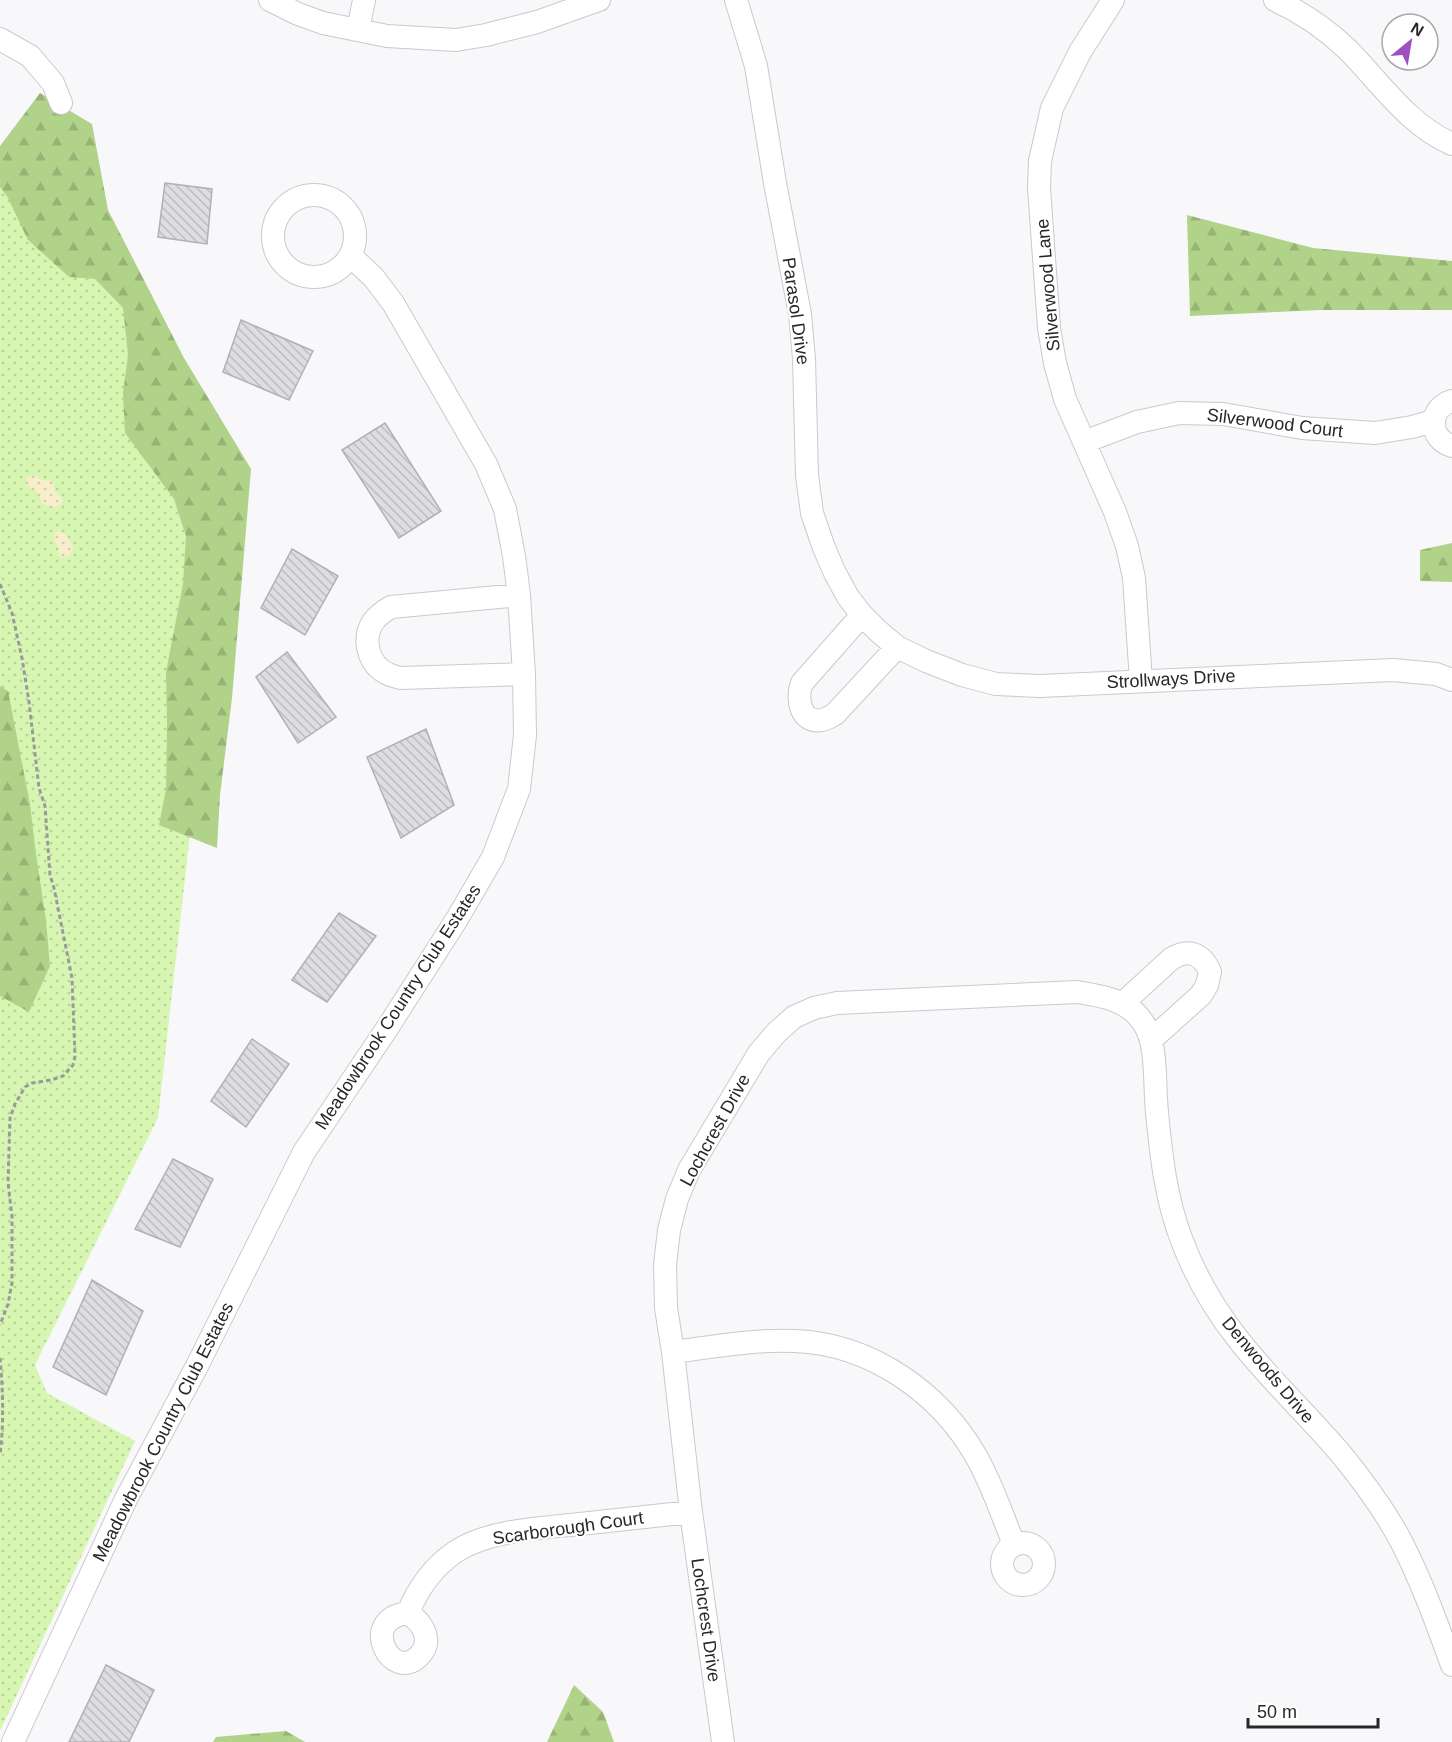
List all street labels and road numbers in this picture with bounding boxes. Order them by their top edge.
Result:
street label: Silverwood Lane [1032,218,1064,352]
street label: Parasol Drive [779,256,813,366]
street label: Silverwood Court [1206,405,1344,441]
street label: Strollways Drive [1106,666,1236,692]
street label: Meadowbrook Country Club Estates [311,881,485,1133]
street label: Lochcrest Drive [676,1070,754,1190]
street label: Meadowbrook Country Club Estates [89,1299,237,1565]
street label: Denwoods Drive [1218,1313,1318,1427]
street label: Scarborough Court [491,1508,645,1548]
street label: Lochcrest Drive [687,1557,725,1683]

